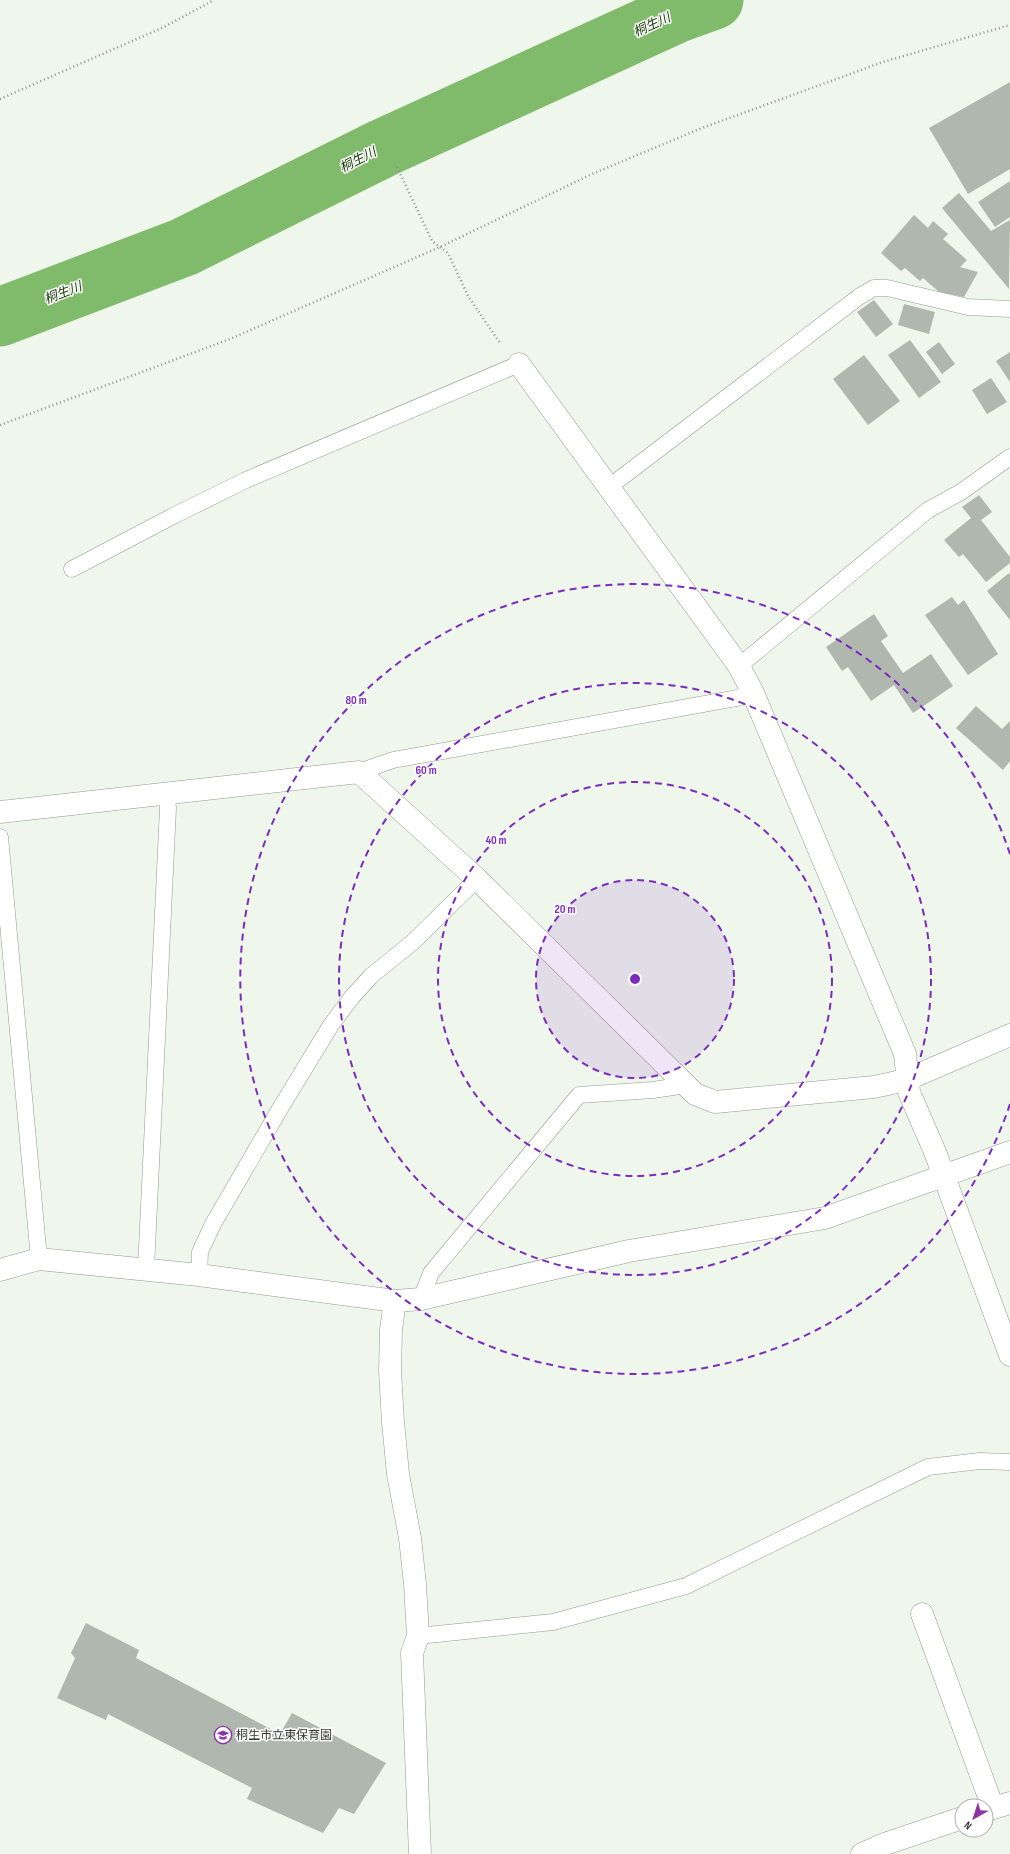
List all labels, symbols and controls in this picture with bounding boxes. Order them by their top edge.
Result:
water label: 桐生川 [631,9,675,40]
water label: 桐生川 [337,143,381,176]
water label: 桐生川 [42,278,86,307]
text: 80 m [345,693,367,708]
text: 60 m [415,763,437,778]
text: 40 m [485,833,507,848]
text: 20 m [555,902,575,917]
centre of rings [628,972,642,986]
school or university icon: 桐生市立東保育園 [213,1725,233,1745]
place label: 桐生市立東保育園 [236,1728,332,1743]
north arrow [954,1798,994,1838]
text: N [962,1818,974,1832]

